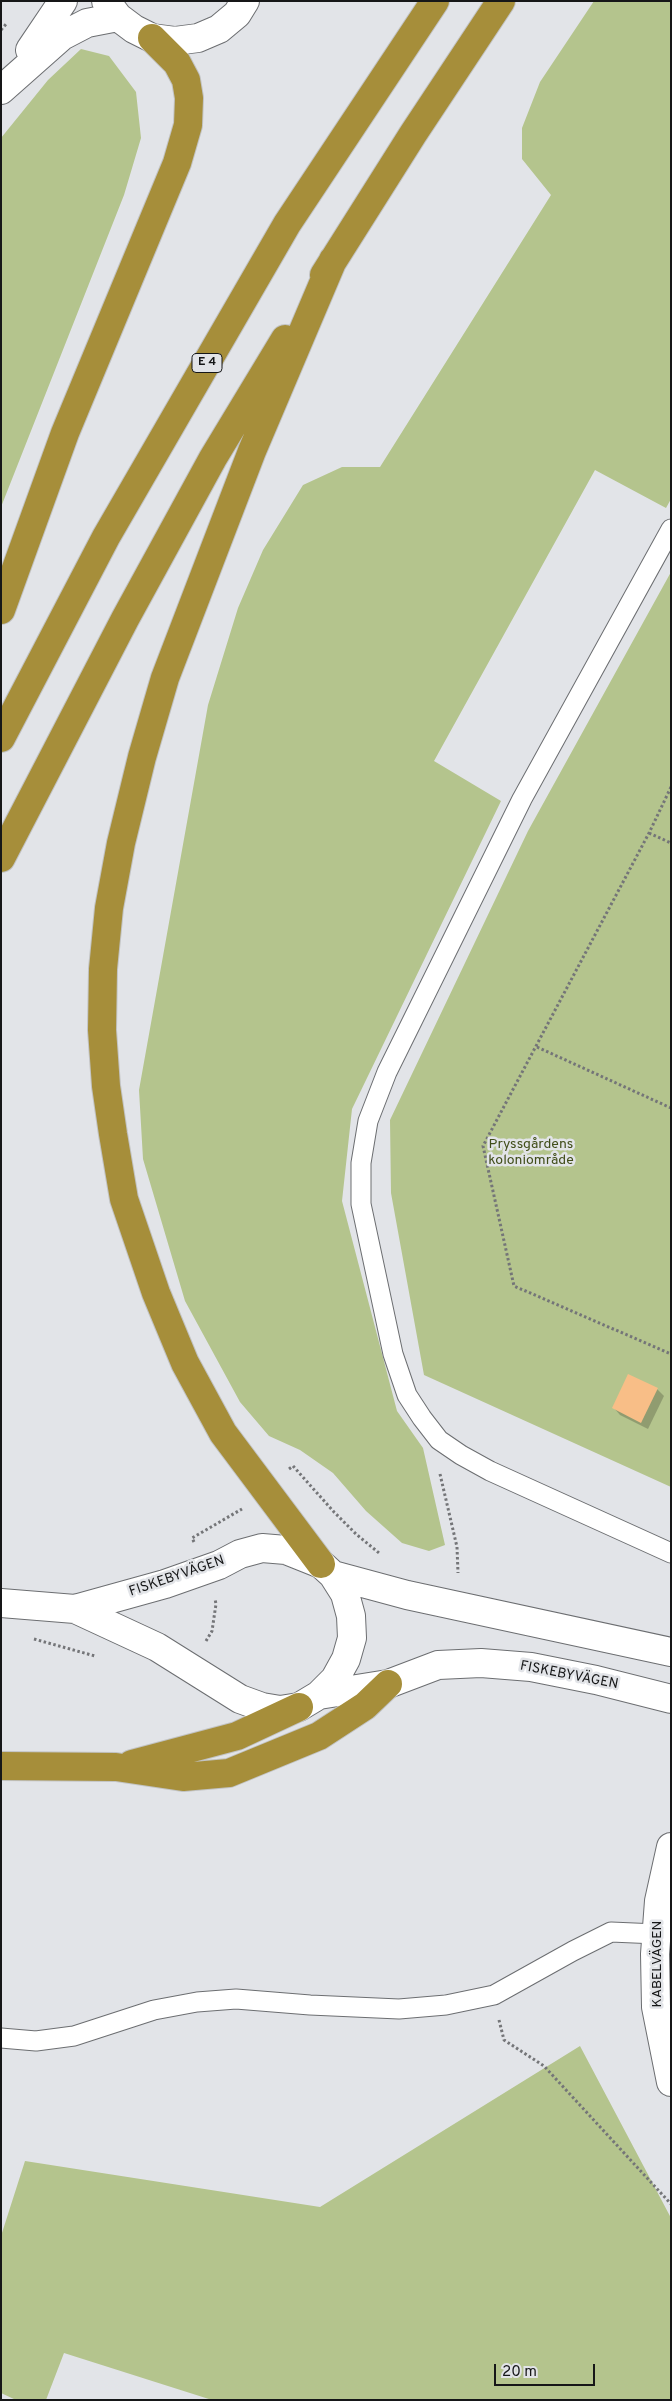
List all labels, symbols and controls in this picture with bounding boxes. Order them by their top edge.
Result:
road number: E 4 [192,353,222,372]
park label: Pryssgårdens koloniområde [488,1137,574,1170]
street label: FISKEBYVÄGEN [127,1553,227,1601]
street label: FISKEBYVÄGEN [518,1658,620,1694]
street label: KABELVÄGEN [650,1921,666,2007]
scale bar [497,2354,598,2386]
text: 20 m [502,2363,537,2382]

